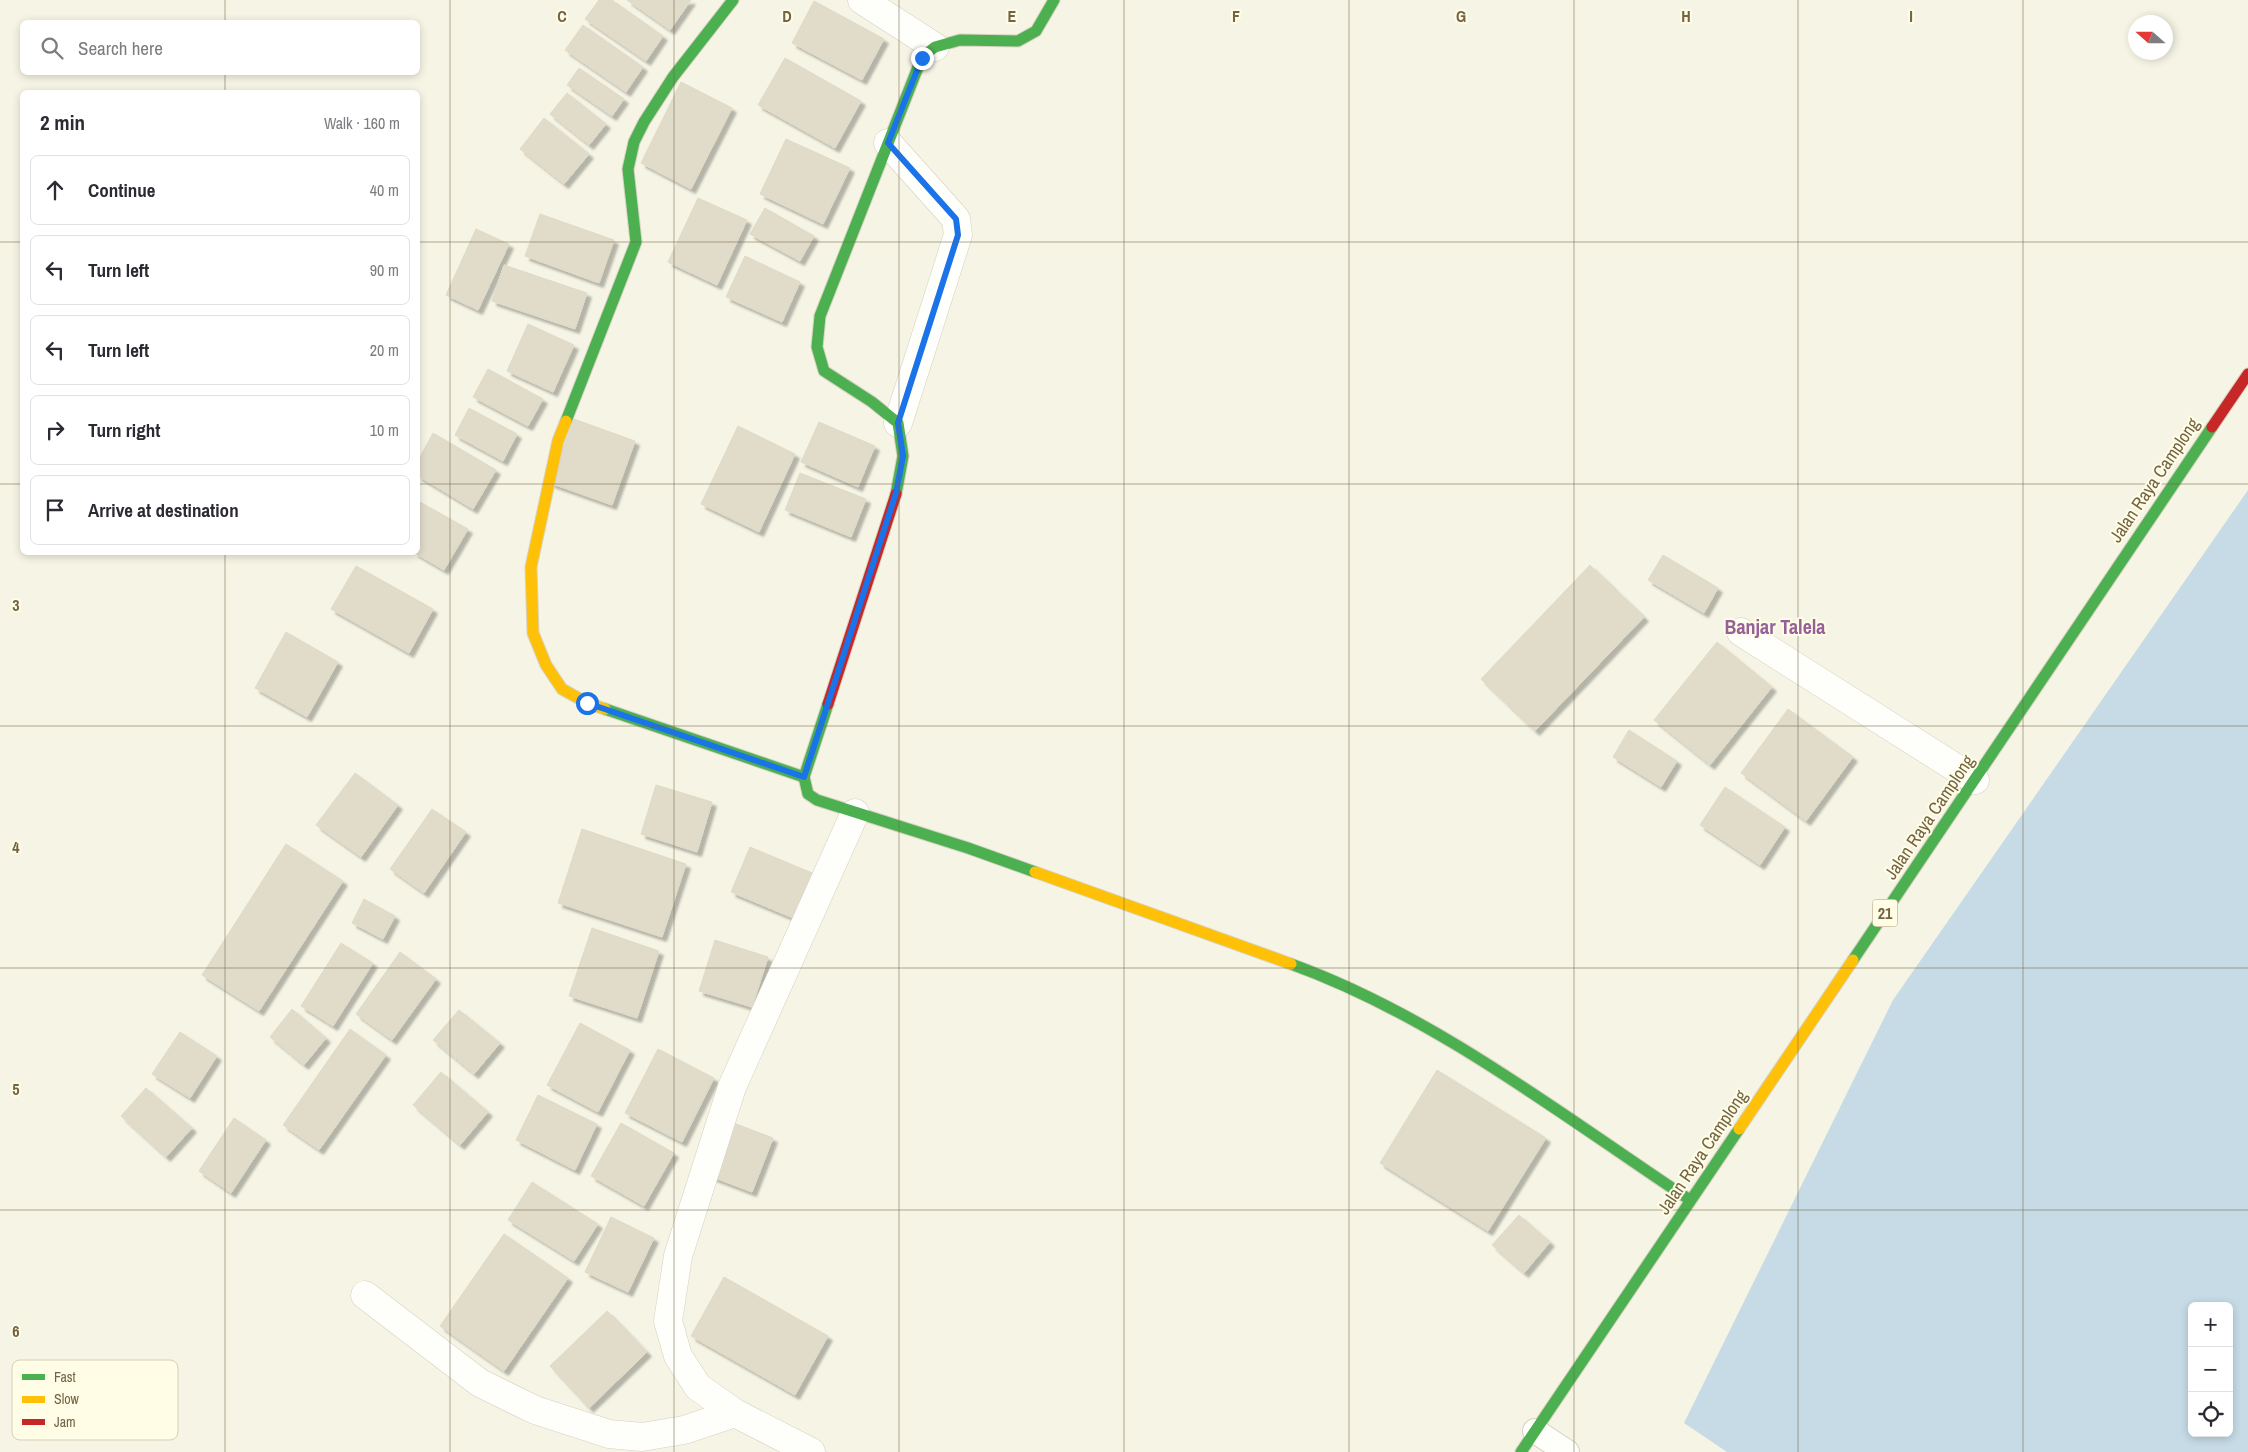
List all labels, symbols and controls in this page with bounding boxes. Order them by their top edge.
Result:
text: C [557,5,567,27]
text: D [782,5,792,27]
text: E [1008,5,1017,27]
text: F [1232,5,1240,27]
text: G [1456,5,1466,27]
text: H [1681,5,1691,27]
text: I [1909,5,1913,27]
north arrow [2128,15,2173,60]
search box [20,20,420,75]
icon: search [38,34,66,62]
text: Search here [78,35,163,61]
route end [911,47,934,70]
text: 2 min [40,108,85,137]
text: Walk · 160 m [324,112,400,134]
icon: ahead [41,176,69,204]
text: Continue [88,177,156,203]
text: 40 m [370,179,399,201]
icon: left [41,256,69,284]
text: Turn left [88,257,149,283]
text: 90 m [370,259,399,281]
icon: left [41,336,69,364]
text: Turn left [88,337,149,363]
text: 20 m [370,339,399,361]
street label: Jalan Raya Camplong [2103,412,2205,547]
icon: right [41,416,69,444]
text: Turn right [88,417,160,443]
text: 10 m [370,419,399,441]
icon: arrive [41,496,69,524]
text: Arrive at destination [88,497,239,523]
text: 3 [12,594,20,616]
district label: Banjar Talela [1725,613,1825,640]
route start [576,692,599,715]
street label: Jalan Raya Camplong [1878,749,1980,884]
text: 4 [12,836,20,858]
road number: 21 [1872,900,1898,926]
text: 5 [12,1078,20,1100]
street label: Jalan Raya Camplong [1651,1084,1753,1219]
map controls [2188,1302,2233,1437]
button: + [2188,1302,2233,1347]
text: 6 [12,1320,20,1342]
button: − [2188,1347,2233,1392]
legend [12,1360,178,1440]
text: Fast [54,1368,76,1386]
text: Slow [54,1390,80,1408]
button: locate [2188,1392,2233,1437]
text: Jam [54,1413,76,1431]

